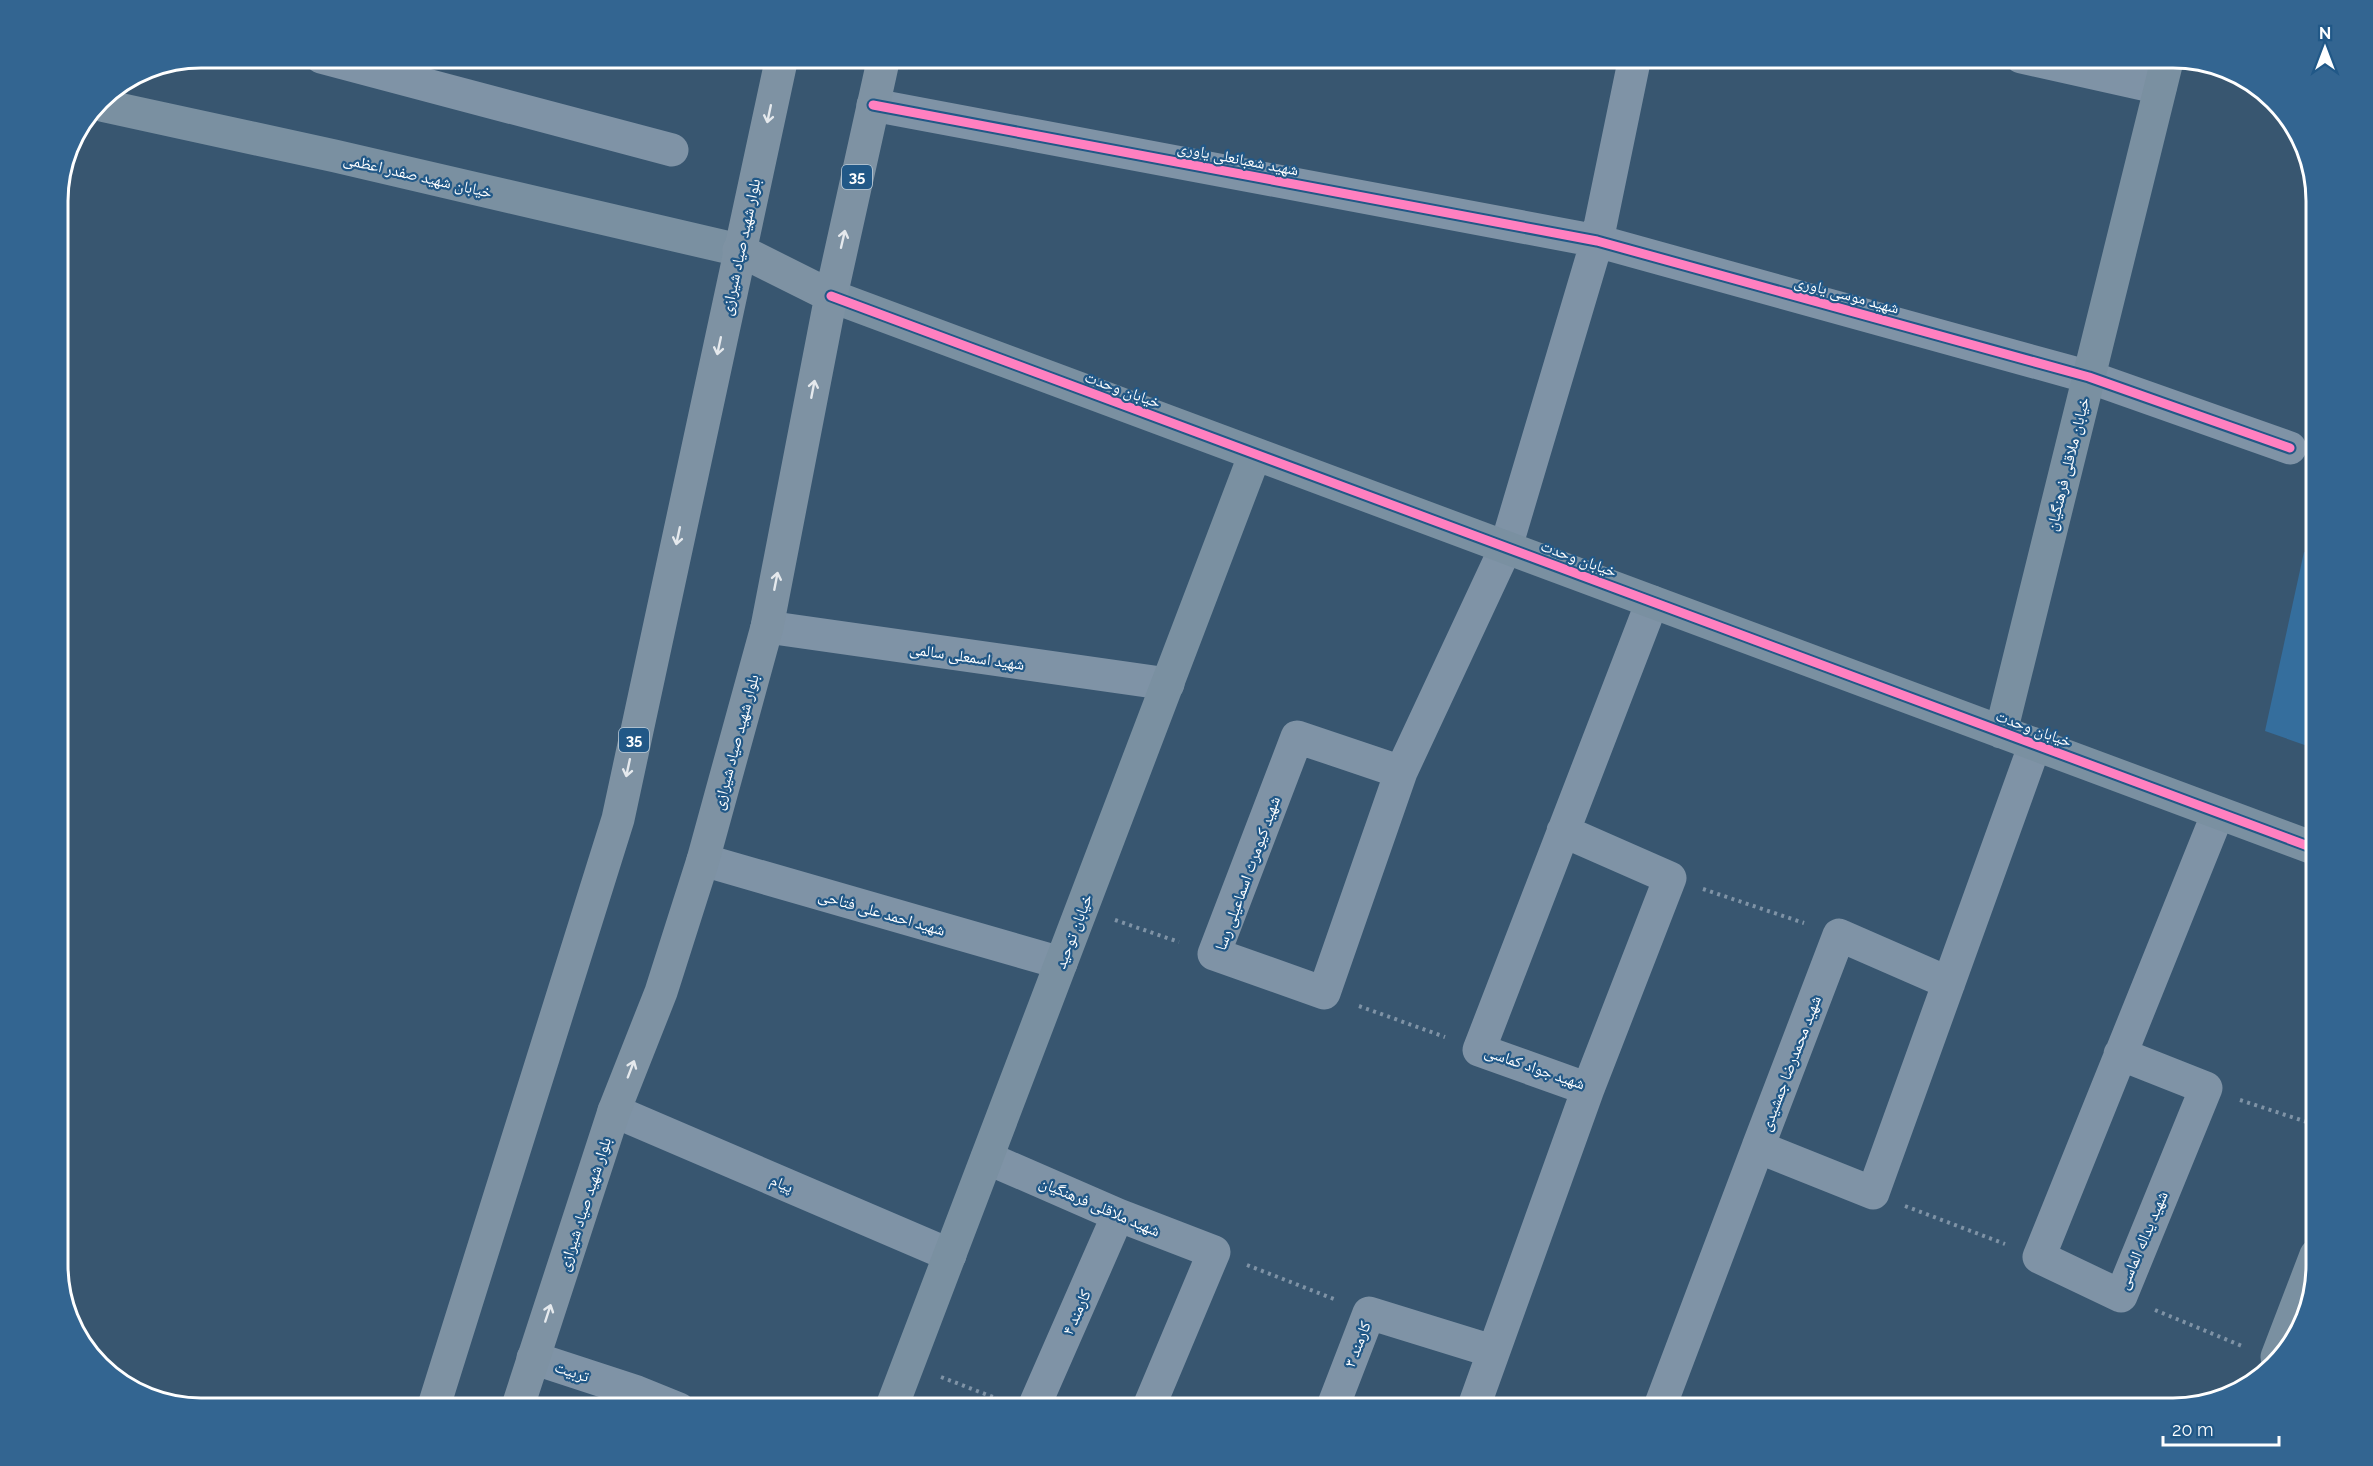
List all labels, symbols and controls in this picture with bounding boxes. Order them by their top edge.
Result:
north arrow [2295,18,2355,78]
text: N [2319,24,2331,43]
one-way arrow [763,104,774,123]
street label: شهید شعبانعلی یاوری [1176,137,1300,181]
street label: خیابان شهید صفدر اعظمی [341,149,494,203]
road number: 35 [842,165,872,189]
street label: بلوار شهید صیاد شیرازی [717,177,765,318]
one-way arrow [838,230,850,249]
street label: شهید موسی یاوری [1792,271,1901,319]
one-way arrow [713,336,724,355]
street label: خیابان وحدت [1082,367,1163,413]
one-way arrow [808,380,819,400]
street label: خیابان ملاقلی فرهنگیان [2042,395,2094,533]
one-way arrow [672,526,683,546]
street label: خیابان وحدت [1538,536,1619,582]
one-way arrow [771,571,782,591]
street label: شهید اسمعلی سالمی [908,639,1026,675]
street label: بلوار شهید صیاد شیرازی [708,672,764,812]
street label: خیابان وحدت [1993,706,2074,752]
road number: 35 [619,728,649,752]
one-way arrow [622,758,634,777]
street label: شهید کیومرث اسماعیلی رسا [1211,793,1285,953]
street label: شهید احمد علی فتاحی [816,885,947,941]
street label: خیابان توحید [1051,891,1097,972]
street label: شهید محمدرضا جمشیدی [1756,993,1826,1134]
street label: شهید جواد کماسی [1482,1041,1588,1095]
one-way arrow [626,1060,637,1079]
street label: بلوار شهید صیاد شیرازی [554,1135,616,1274]
street label: پیام [767,1170,796,1198]
street label: شهید ملاقلی فرهنگیان [1036,1172,1163,1241]
street label: شهید یداله الماسی [2113,1188,2173,1293]
street label: کارمند ۴ [1058,1286,1095,1338]
one-way arrow [543,1304,554,1323]
street label: کارمند ۳ [1340,1318,1375,1370]
street label: تربیت [552,1357,592,1386]
scale bar [2163,1409,2278,1447]
text: 20 m [2172,1419,2214,1440]

